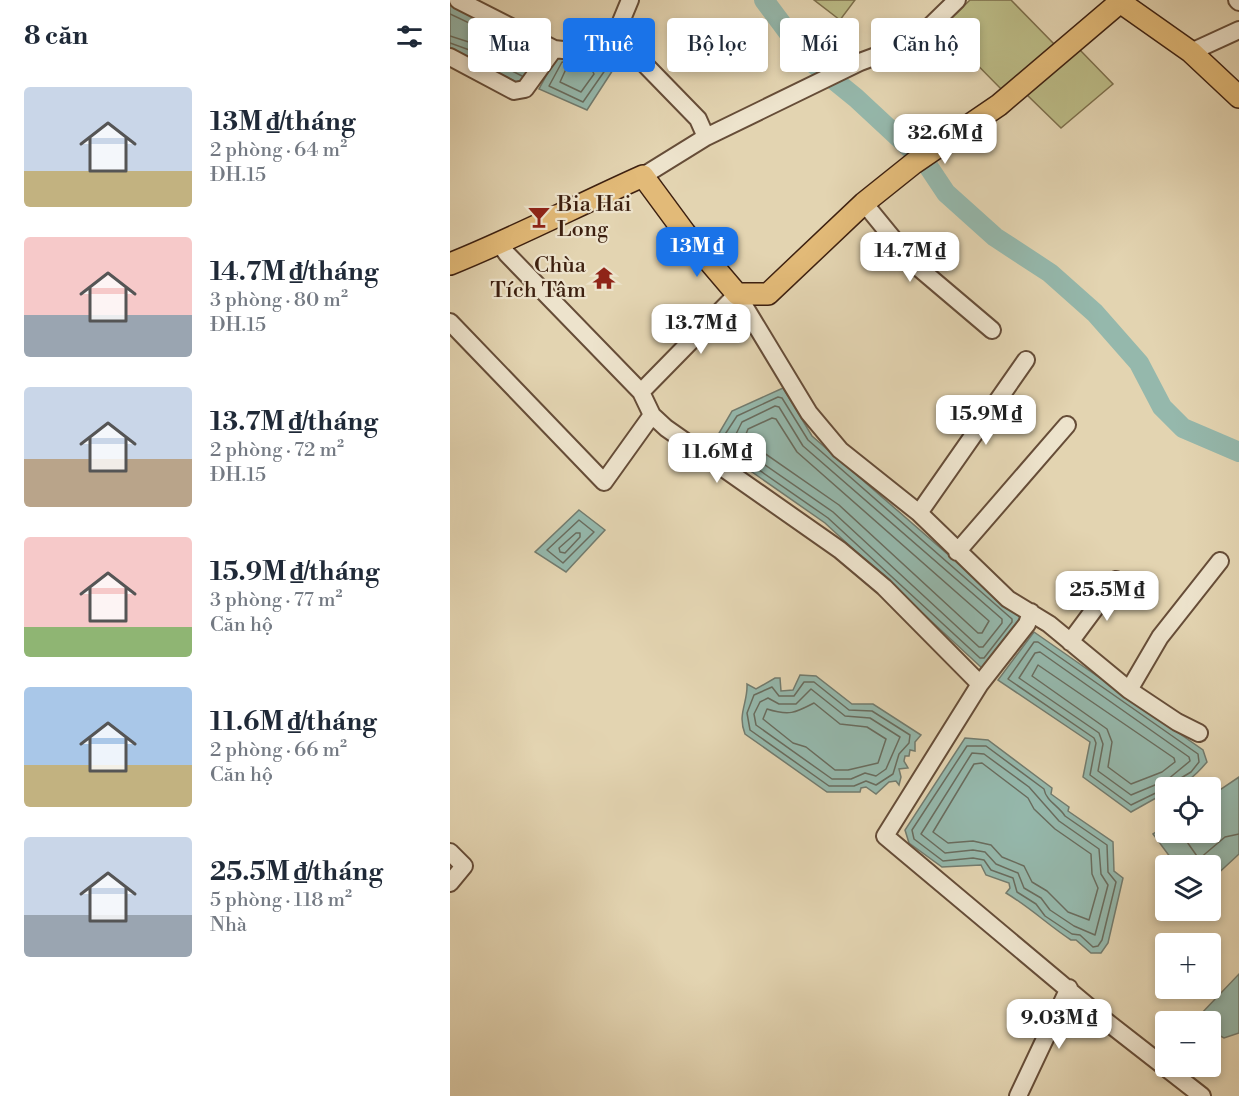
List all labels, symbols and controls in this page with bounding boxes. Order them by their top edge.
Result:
chip: Mua [468,18,551,72]
chip: Thuê [563,18,655,72]
chip: Bộ lọc [667,18,768,72]
chip: Mới [780,18,859,72]
chip: Căn hộ [871,18,980,72]
text: 8 căn [24,20,88,52]
icon: filters [393,20,426,53]
text: 13M ₫/tháng [210,106,355,138]
icon: home [72,111,144,183]
pin: 32.6M ₫ [890,114,1000,165]
text: 32.6M ₫ [908,121,982,146]
text: 2 phòng · 64 m² [210,138,347,163]
text: ĐH.15 [210,163,266,188]
place label: Bia Hai Long [556,191,631,243]
bar icon: Bia Hai Long [526,204,552,230]
pin: 13M ₫ [655,227,739,278]
pin: 14.7M ₫ [855,232,965,283]
text: 13M ₫ [670,234,724,259]
text: 14.7M ₫ [874,239,946,264]
place label: Chùa Tích Tâm [490,252,587,304]
text: 14.7M ₫/tháng [210,256,379,288]
icon: home [72,261,144,333]
temple icon: Chùa Tích Tâm [591,265,617,291]
text: 3 phòng · 80 m² [210,288,348,313]
pin: 13.7M ₫ [646,304,756,355]
text: 13.7M ₫ [666,311,736,336]
text: ĐH.15 [210,313,266,338]
pin: 15.9M ₫ [931,395,1041,446]
text: 15.9M ₫ [950,402,1022,427]
text: 13.7M ₫/tháng [210,406,378,438]
icon: home [72,411,144,483]
pin: 11.6M ₫ [662,433,772,484]
text: 2 phòng · 72 m² [210,438,344,463]
text: 11.6M ₫ [682,440,752,465]
text: ĐH.15 [210,463,266,488]
text: 15.9M ₫/tháng [210,556,379,588]
icon: home [72,561,144,633]
pin: 25.5M ₫ [1052,571,1162,622]
text: 25.5M ₫ [1070,578,1144,603]
text: 3 phòng · 77 m² [210,588,343,613]
text: Căn hộ [210,613,273,638]
text: 11.6M ₫/tháng [210,706,377,738]
icon: home [72,711,144,783]
text: 2 phòng · 66 m² [210,738,347,763]
text: Căn hộ [210,763,273,788]
map controls [1155,777,1221,1077]
button: locate [1155,777,1221,843]
button: layers [1155,855,1221,921]
text: 25.5M ₫/tháng [210,856,383,888]
icon: home [72,861,144,933]
text: 5 phòng · 118 m² [210,888,352,913]
text: Nhà [210,913,247,938]
button: + [1155,933,1221,999]
pin: 9.03M ₫ [1004,999,1114,1050]
text: 9.03M ₫ [1021,1006,1097,1031]
button: − [1155,1011,1221,1077]

